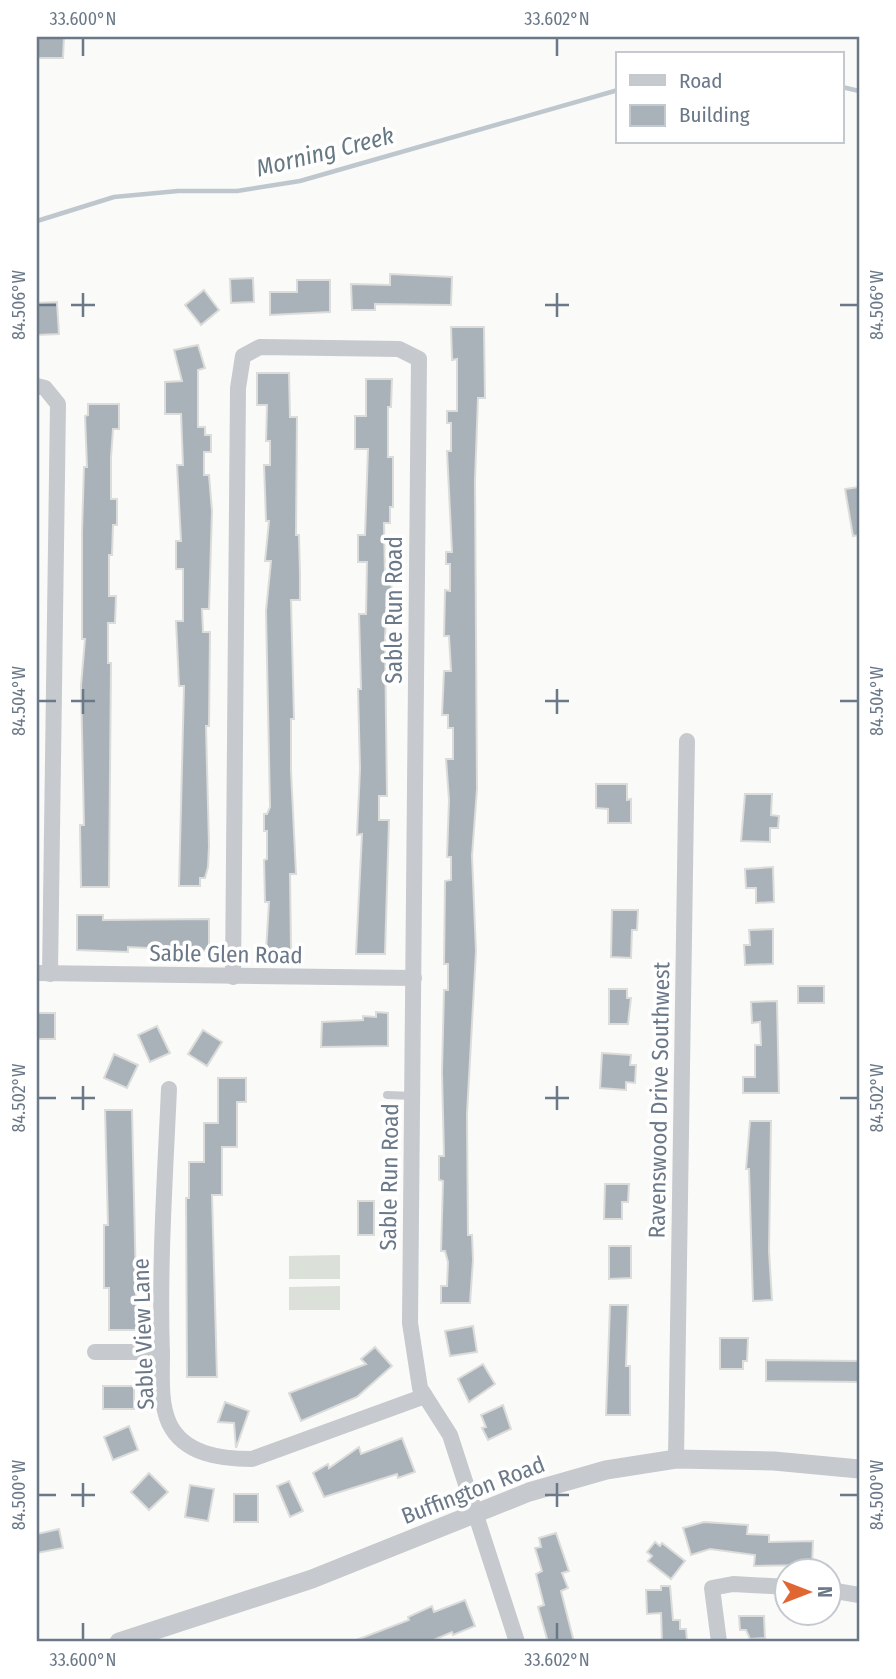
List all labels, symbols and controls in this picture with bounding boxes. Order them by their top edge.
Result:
text: 33.600°N [50,8,116,30]
text: 33.602°N [524,8,590,30]
legend [616,52,844,144]
text: Road [679,68,723,94]
text: Building [679,102,750,128]
water label: Morning Creek [253,121,397,183]
text: 84.506°W [8,269,30,340]
text: 84.506°W [866,269,888,340]
street label: Sable Run Road [380,536,408,684]
text: 84.504°W [8,665,30,736]
text: 84.504°W [866,665,888,736]
street label: Sable Glen Road [149,939,303,969]
street label: Ravenswood Drive Southwest [643,961,675,1239]
text: 84.502°W [8,1063,30,1133]
text: 84.502°W [866,1063,888,1133]
street label: Sable Run Road [374,1103,404,1251]
street label: Sable View Lane [126,1258,160,1410]
street label: Buffington Road [397,1450,549,1530]
text: 84.500°W [8,1459,30,1530]
text: 84.500°W [866,1459,888,1530]
north arrow [774,1556,844,1626]
text: N [813,1586,836,1598]
text: 33.600°N [50,1649,116,1671]
text: 33.602°N [524,1649,590,1671]

